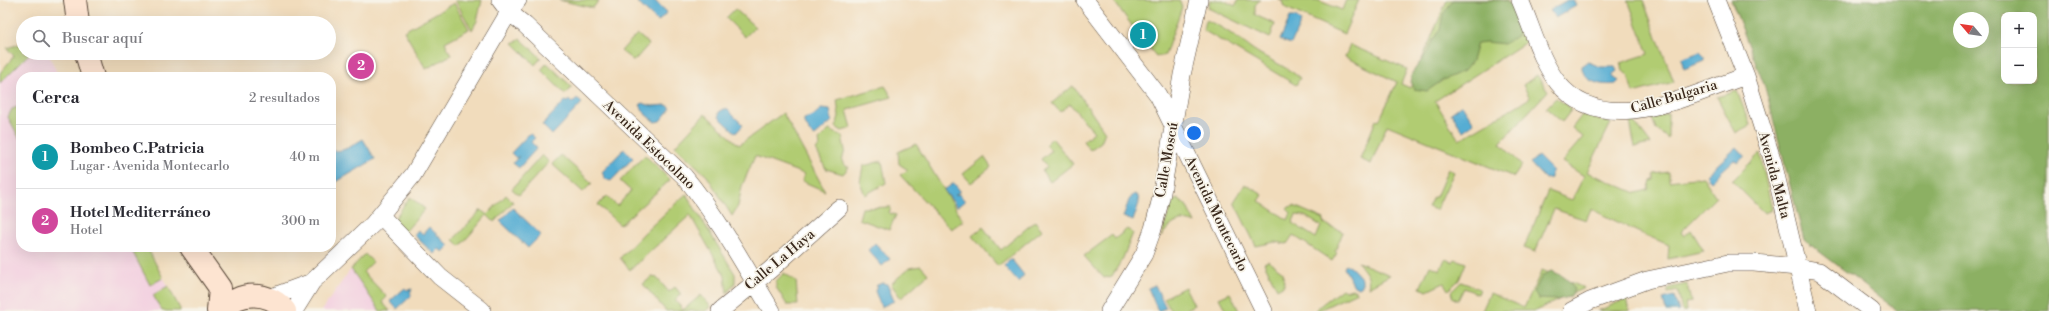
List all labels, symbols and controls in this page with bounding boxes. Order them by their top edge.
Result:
north arrow [1953,12,1989,48]
map controls [2001,12,2037,84]
button: + [2001,12,2037,48]
search box [16,16,336,60]
pin: 1 [1130,20,1156,50]
icon: search [30,27,52,49]
text: Buscar aquí [62,29,143,48]
button: − [2001,48,2037,84]
pin: 2 [348,51,374,81]
street label: Calle Bulgaria [1629,76,1720,118]
text: Cerca [32,87,80,109]
text: 2 resultados [249,90,320,106]
street label: Avenida Estocolmo [598,96,699,194]
street label: Calle Moscú [1152,121,1182,199]
your location [1184,123,1204,143]
street label: Avenida Malta [1753,128,1795,221]
text: Bombeo C.Patricia [70,139,204,158]
text: 1 [42,149,48,165]
text: 40 m [290,149,320,165]
street label: Avenida Montecarlo [1180,152,1252,275]
text: Lugar · Avenida Montecarlo [70,158,230,174]
text: Hotel Mediterráneo [70,203,211,222]
text: 2 [41,213,49,229]
text: 300 m [282,213,320,229]
text: Hotel [70,222,103,238]
street label: Calle La Haya [741,225,820,295]

